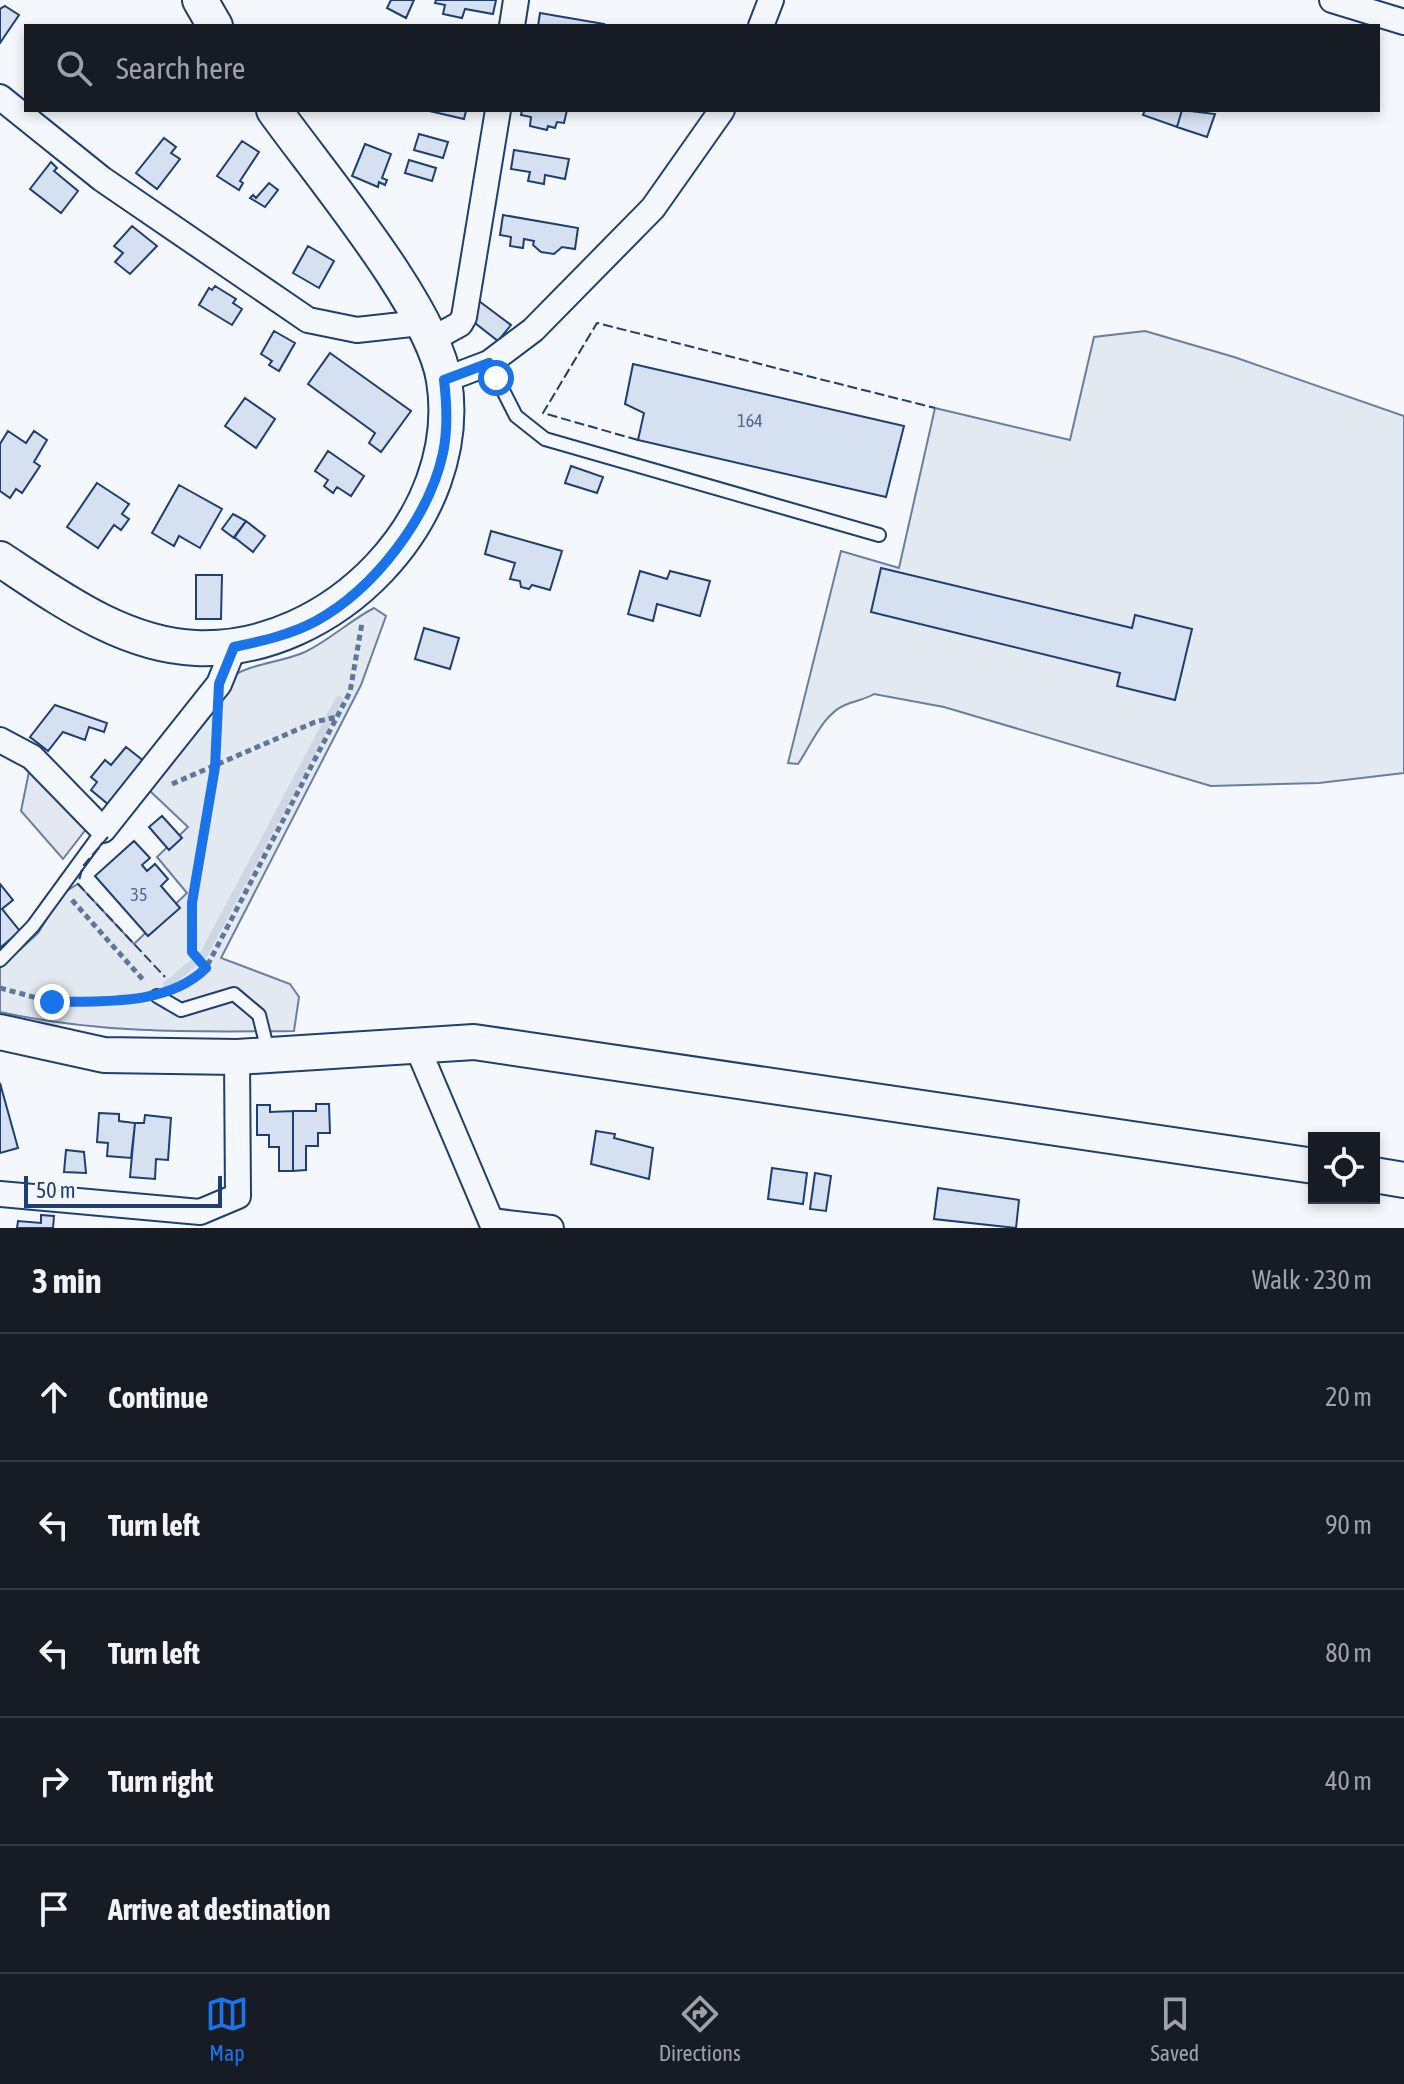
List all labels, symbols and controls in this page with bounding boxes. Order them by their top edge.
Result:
search box [24,24,1380,112]
icon: search [52,46,96,90]
text: Search here [116,51,245,85]
route start [478,360,514,396]
house number: 164 [737,410,763,431]
house number: 35 [131,884,147,905]
route end [34,984,70,1020]
map controls [1308,1132,1380,1204]
button: locate [1308,1132,1380,1204]
scale bar [24,1172,222,1208]
text: 50 m [36,1177,76,1203]
text: 3 min [32,1261,101,1300]
text: Walk · 230 m [1252,1265,1372,1295]
icon: ahead [32,1375,76,1419]
text: Continue [108,1380,208,1414]
text: 20 m [1325,1382,1372,1412]
icon: left [32,1503,76,1547]
text: Turn left [108,1508,200,1542]
text: 90 m [1325,1510,1372,1540]
icon: left [32,1631,76,1675]
text: Turn left [108,1636,200,1670]
text: 80 m [1325,1638,1372,1668]
icon: right [32,1759,76,1803]
text: Turn right [108,1764,214,1798]
text: 40 m [1325,1766,1372,1796]
icon: arrive [32,1887,76,1931]
text: Arrive at destination [108,1892,330,1926]
tab: Map [205,1992,249,2066]
tab: Directions [659,1992,741,2066]
tab: Saved [1150,1992,1199,2066]

